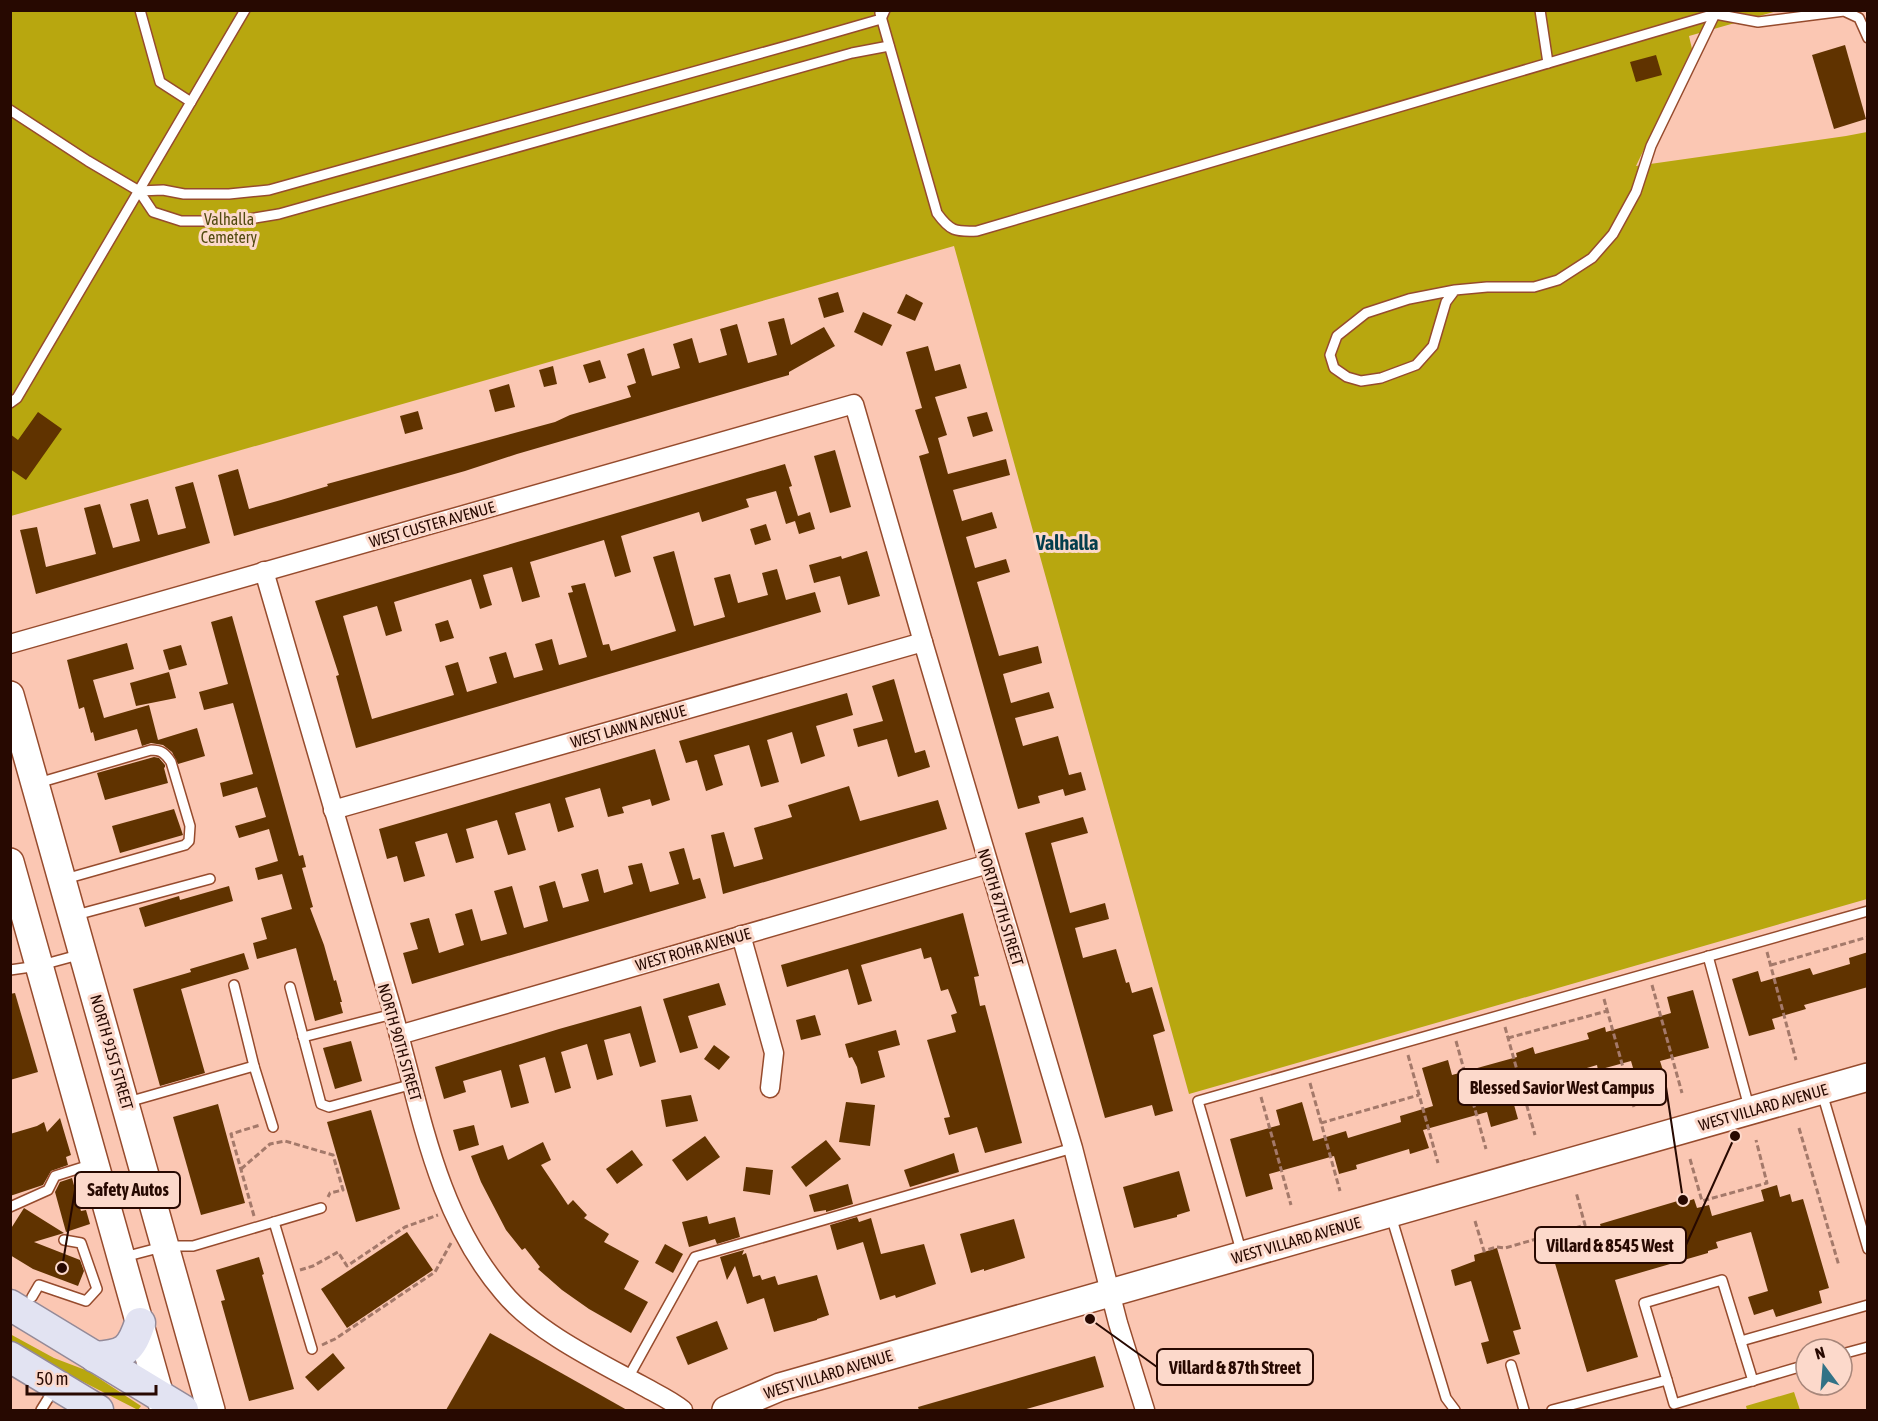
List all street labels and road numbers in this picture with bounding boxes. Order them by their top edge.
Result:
street label: WEST CUSTER AVENUE [367,497,497,551]
street label: WEST LAWN AVENUE [568,701,688,751]
street label: NORTH 87TH STREET [975,846,1027,968]
street label: WEST ROHR AVENUE [633,924,753,974]
street label: NORTH 90TH STREET [375,981,425,1103]
street label: NORTH 91ST STREET [87,992,137,1112]
street label: WEST VILLARD AVENUE [1696,1080,1830,1134]
street label: WEST VILLARD AVENUE [1229,1213,1363,1267]
street label: WEST VILLARD AVENUE [762,1346,895,1402]

